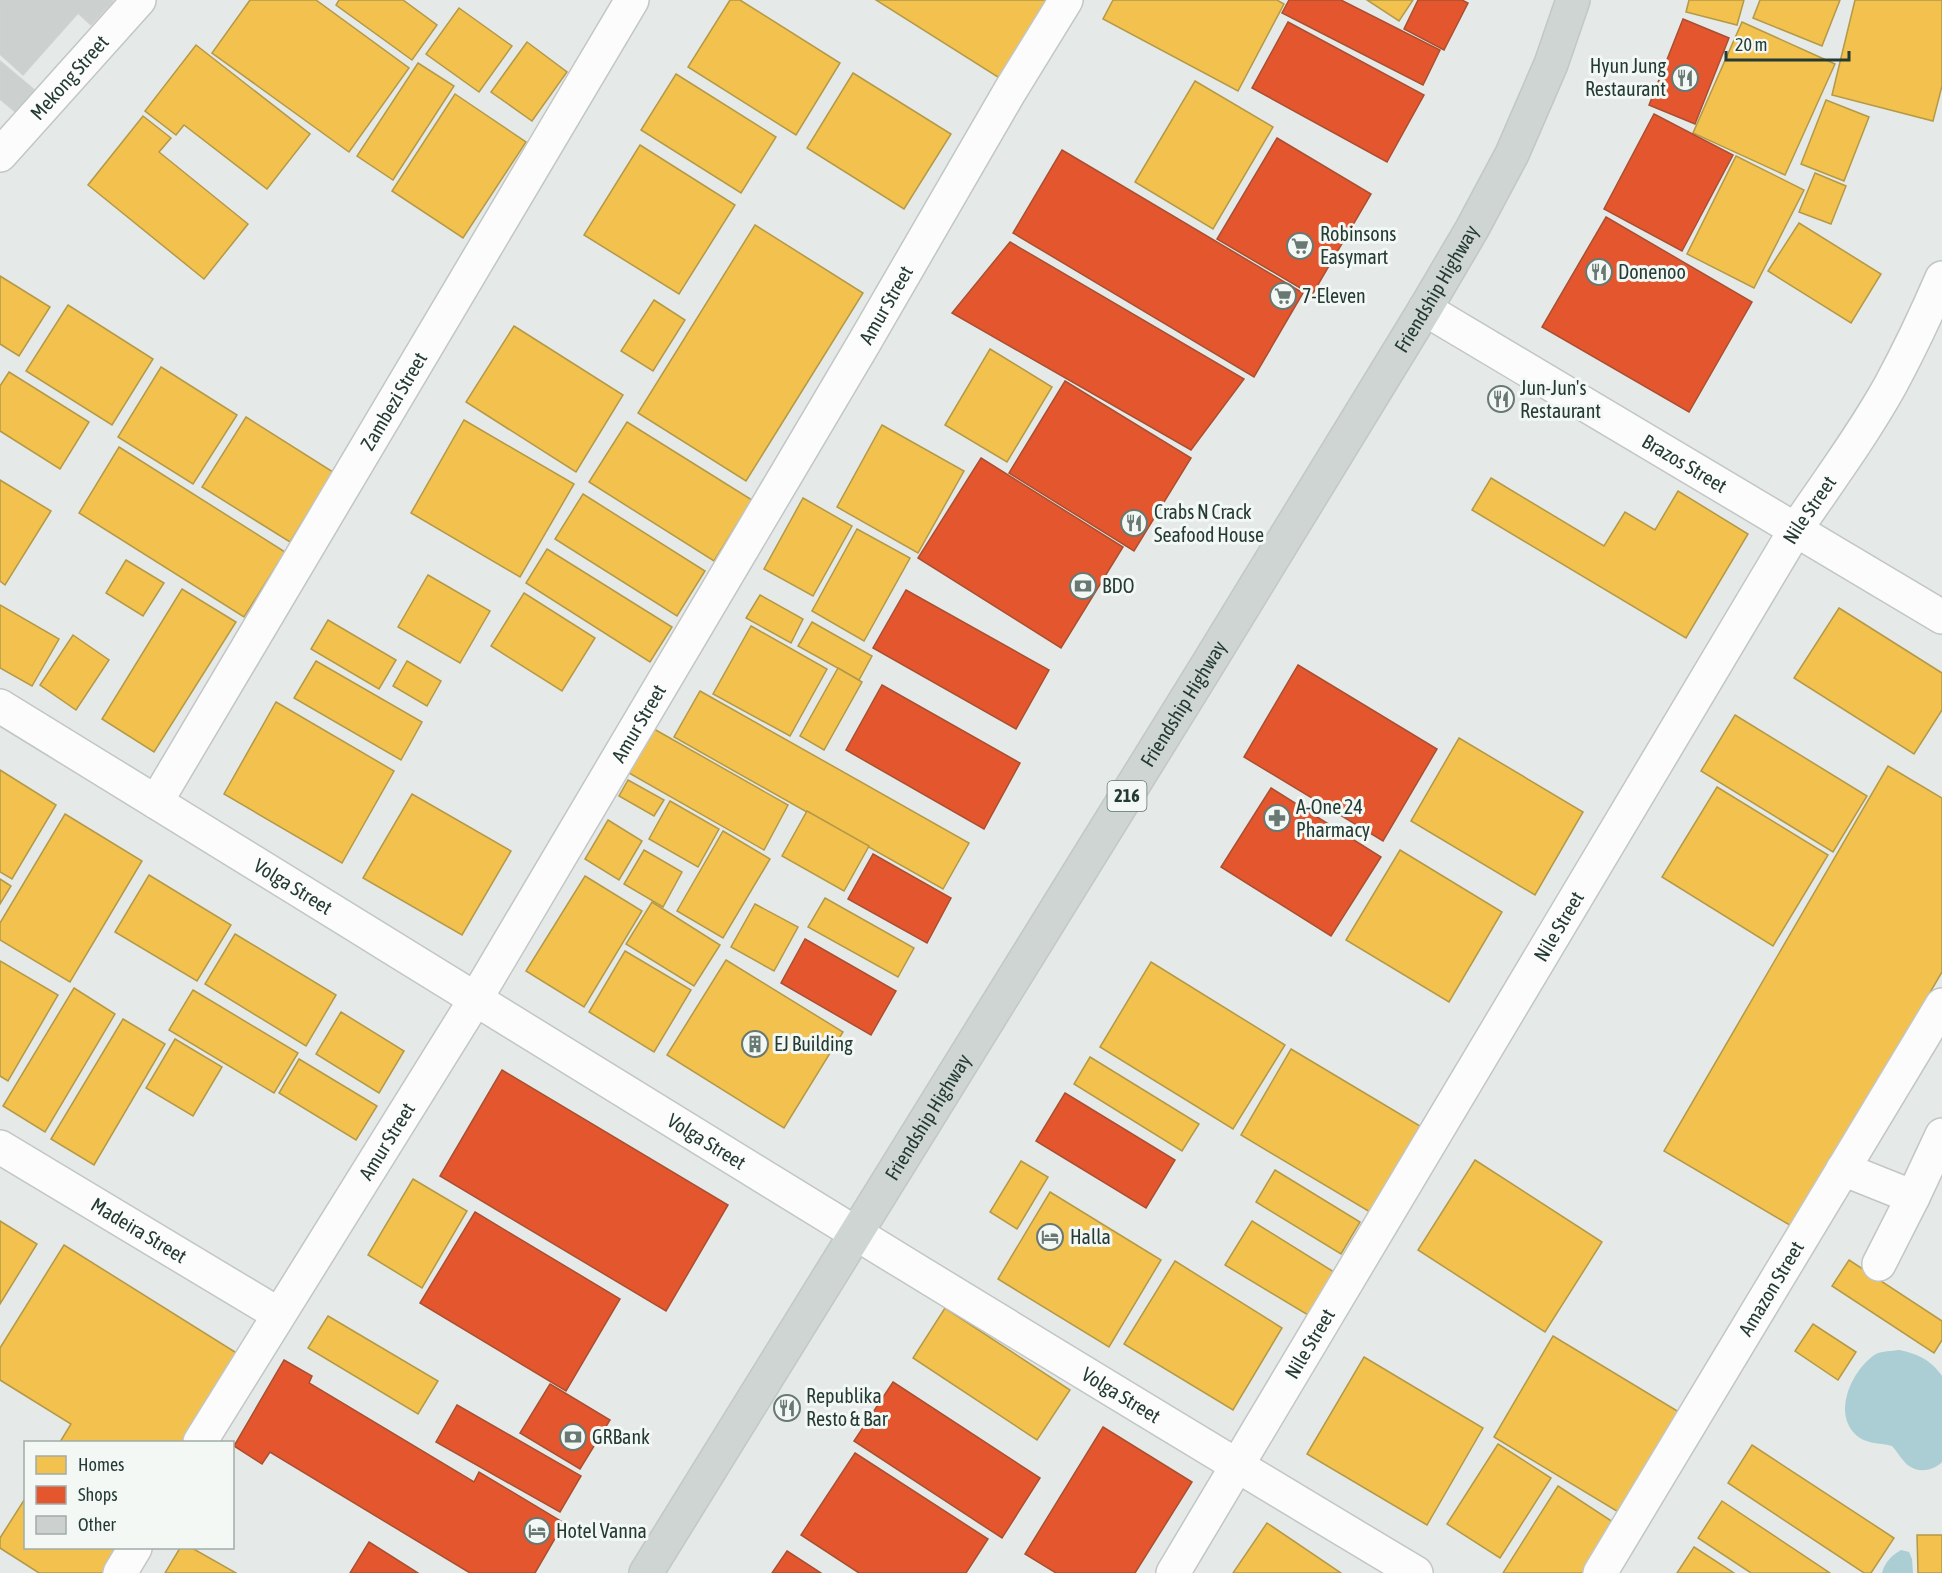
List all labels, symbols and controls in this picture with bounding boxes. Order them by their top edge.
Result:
scale bar [1726,24,1849,62]
street label: Mekong Street [25,30,113,124]
text: 20 m [1735,34,1767,55]
place label: Hyun Jung Restaurant [1585,54,1666,100]
restaurant icon: Hyun Jung Restaurant [1670,63,1700,93]
street label: Friendship Highway [1389,221,1483,356]
place label: Robinsons Easymart [1320,222,1396,268]
supermarket icon: Robinsons Easymart [1285,231,1315,261]
restaurant icon: Donenoo [1584,257,1614,287]
place label: Donenoo [1618,260,1686,283]
street label: Amur Street [854,261,917,348]
supermarket icon: 7-Eleven [1268,281,1298,311]
place label: 7-Eleven [1302,284,1366,307]
street label: Zambezi Street [356,348,431,454]
place label: Jun-Jun's Restaurant [1520,376,1601,422]
restaurant icon: Jun-Jun's Restaurant [1486,384,1516,414]
street label: Brazos Street [1638,429,1731,497]
street label: Nile Street [1778,471,1840,548]
place label: Crabs N Crack Seafood House [1154,500,1264,546]
restaurant icon: Crabs N Crack Seafood House [1119,508,1149,538]
bank icon: BDO [1068,571,1098,601]
place label: BDO [1102,574,1134,597]
street label: Friendship Highway [1135,636,1231,771]
street label: Amur Street [606,680,670,766]
road number: 216 [1108,781,1146,811]
place label: A-One 24 Pharmacy [1296,795,1370,841]
pharmacy icon: A-One 24 Pharmacy [1262,803,1292,833]
street label: Volga Street [250,853,337,919]
street label: Nile Street [1529,887,1588,965]
building icon: EJ Building [740,1029,770,1059]
place label: EJ Building [774,1032,853,1055]
street label: Friendship Highway [880,1050,975,1184]
street label: Amur Street [354,1098,419,1184]
street label: Volga Street [663,1108,750,1174]
street label: Madeira Street [87,1192,191,1268]
hotel icon: Halla [1035,1222,1065,1252]
place label: Halla [1070,1225,1111,1248]
street label: Amazon Street [1734,1237,1808,1340]
street label: Nile Street [1280,1304,1339,1383]
street label: Volga Street [1078,1362,1165,1428]
place label: Republika Resto & Bar [806,1384,889,1430]
restaurant icon: Republika Resto & Bar [772,1393,802,1423]
bank icon: GRBank [558,1422,588,1452]
place label: GRBank [592,1425,650,1448]
legend [24,1441,234,1549]
text: Homes [78,1454,124,1475]
text: Shops [78,1484,118,1505]
text: Other [78,1514,117,1535]
hotel icon: Hotel Vanna [522,1516,552,1546]
place label: Hotel Vanna [556,1519,647,1542]

